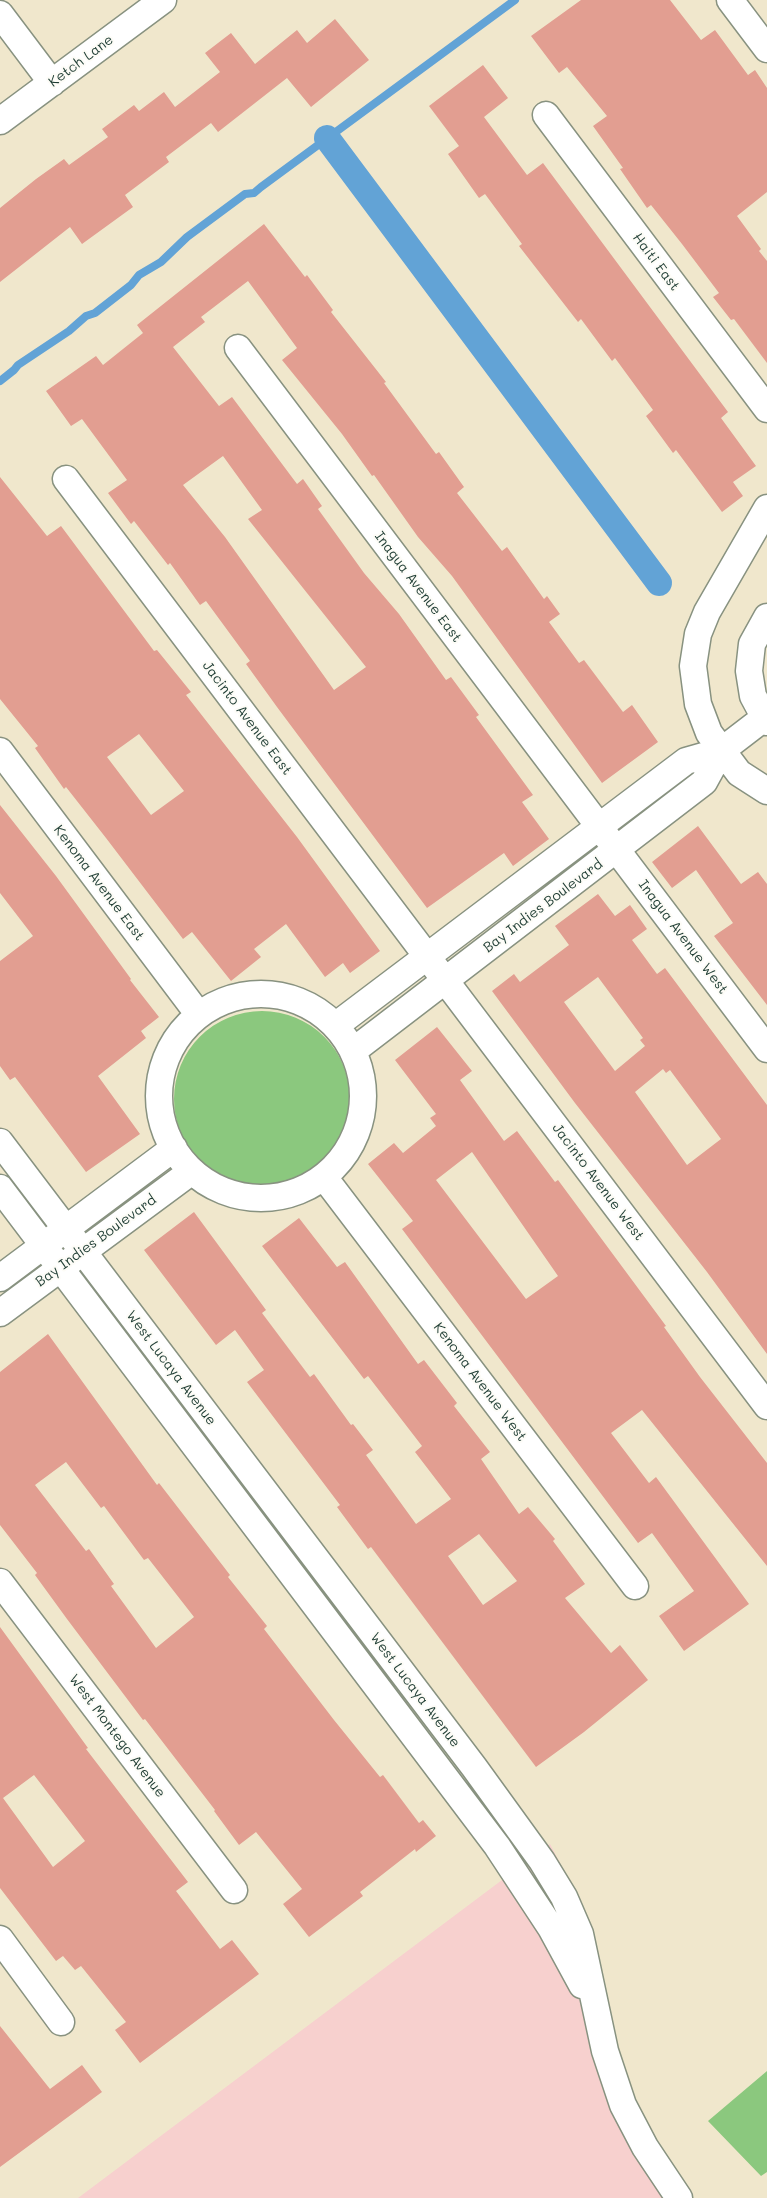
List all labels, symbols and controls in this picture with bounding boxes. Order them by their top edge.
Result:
street label: Ketch Lane [45,31,117,91]
street label: Haiti East [629,230,683,294]
street label: Inagua Avenue East [371,528,465,646]
street label: Jacinto Avenue East [199,658,295,778]
street label: Kenoma Avenue East [50,822,148,944]
street label: Bay Indies Boulevard [480,856,606,956]
street label: Inagua Avenue West [635,877,731,997]
street label: Jacinto Avenue West [548,1120,648,1244]
street label: Bay Indies Boulevard [32,1192,160,1290]
street label: West Lucaya Avenue [122,1307,220,1429]
street label: Kenoma Avenue West [430,1319,530,1445]
street label: West Lucaya Avenue [366,1629,464,1751]
street label: West Montego Avenue [65,1671,169,1801]

